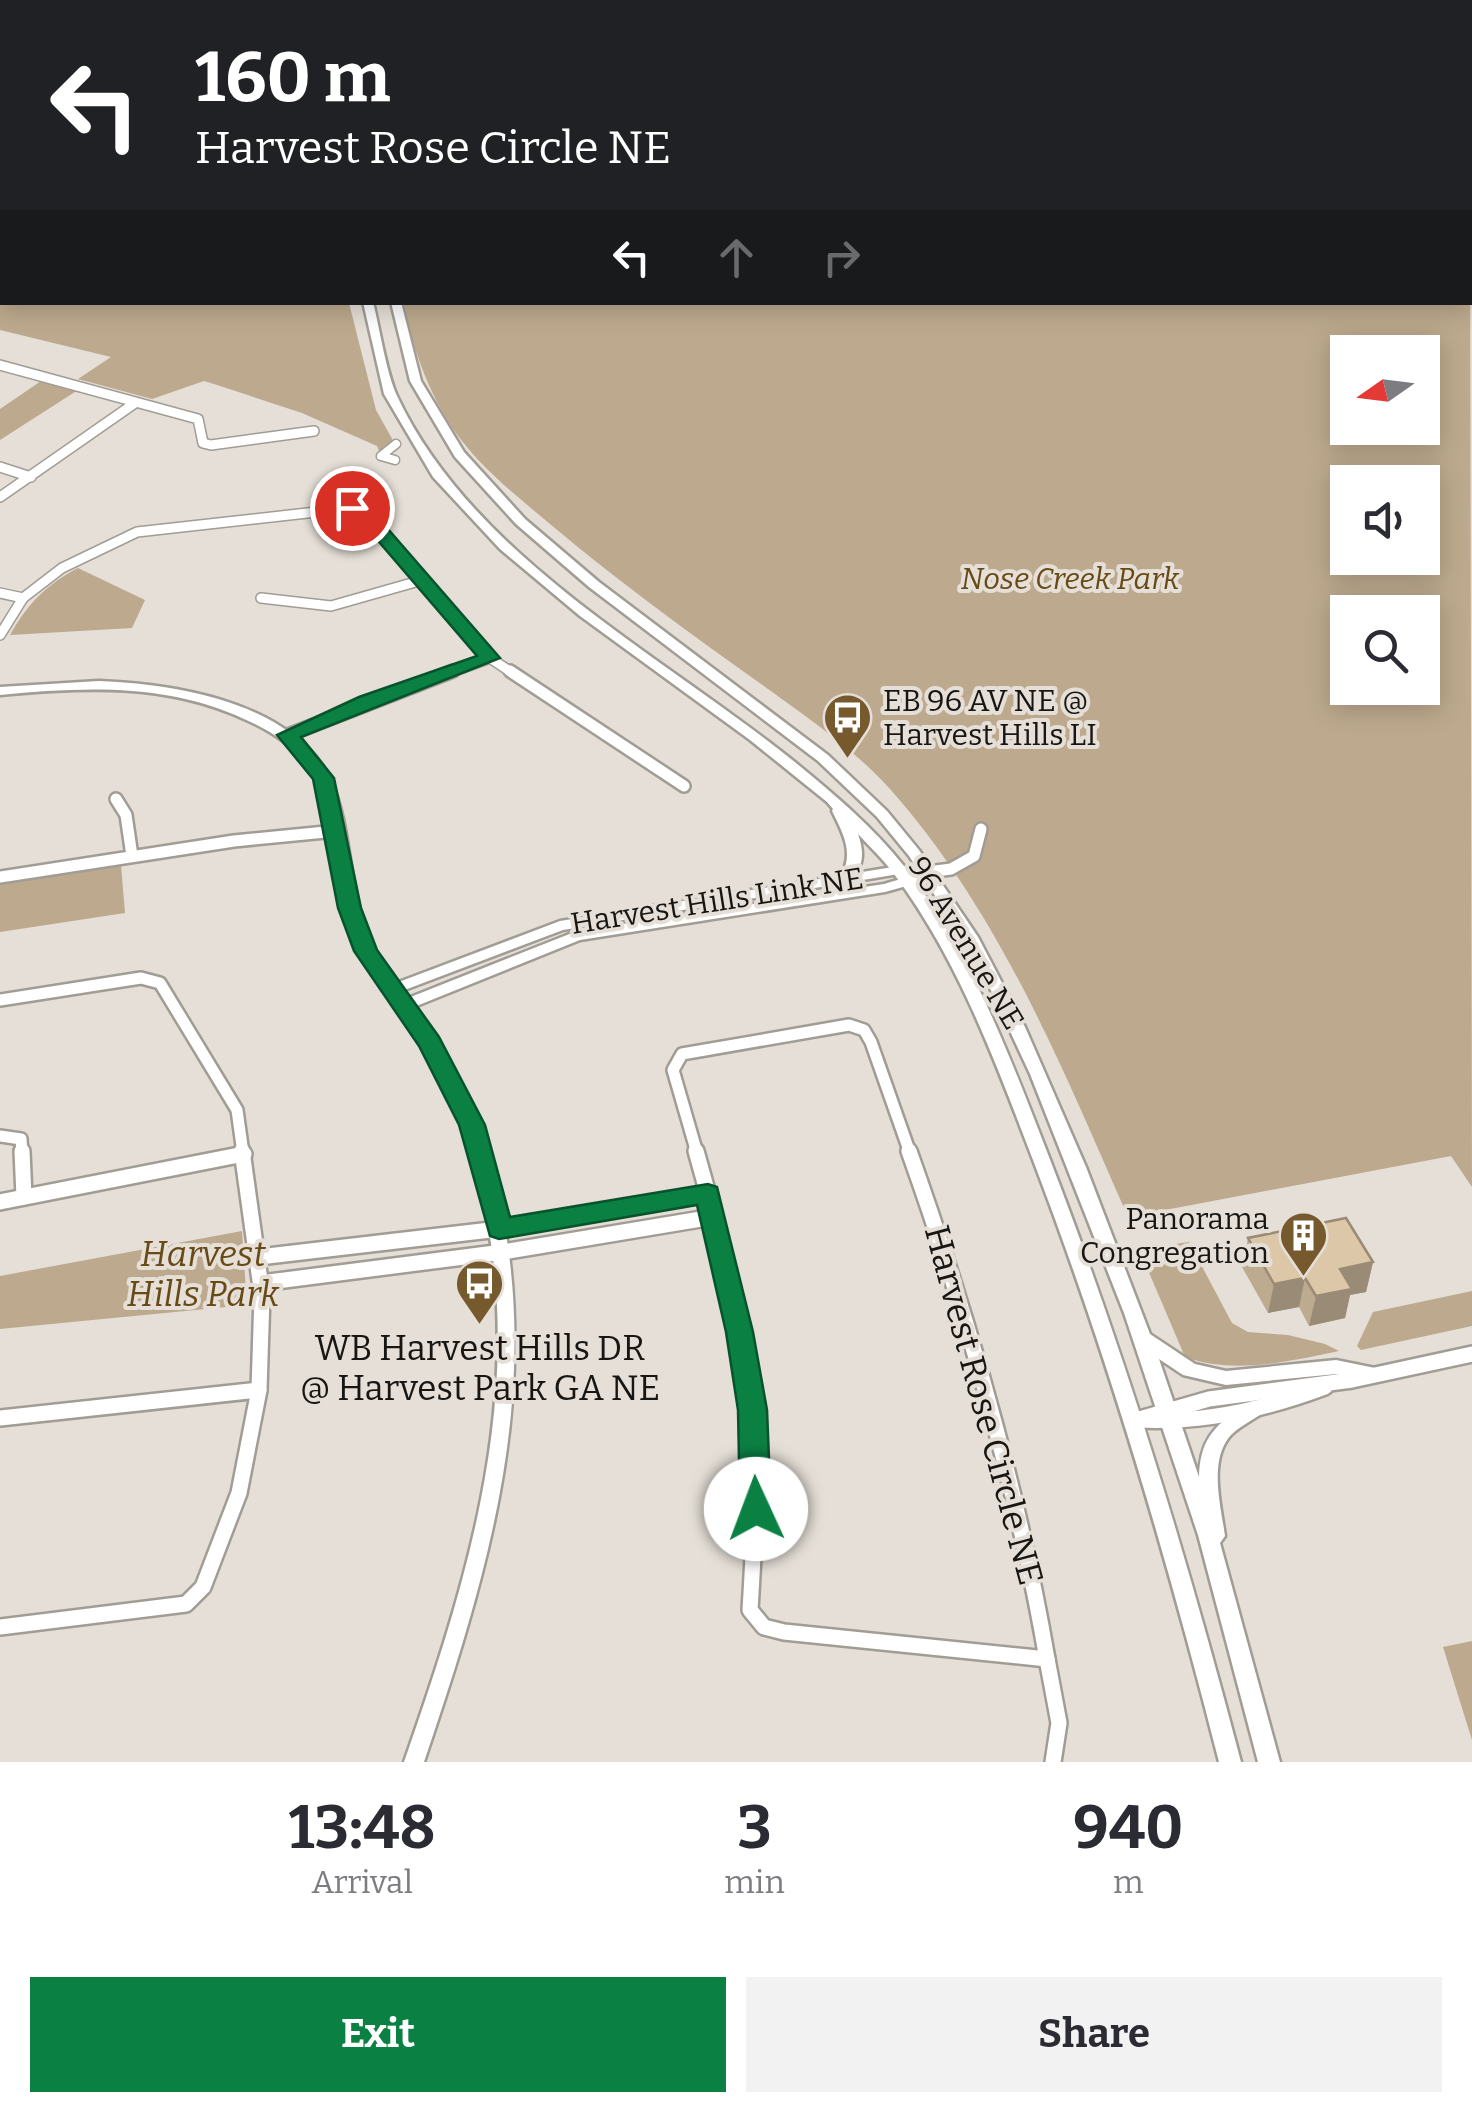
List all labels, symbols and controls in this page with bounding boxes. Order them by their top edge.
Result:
text: 160 m [195,36,390,120]
icon: left [30,40,160,170]
text: Harvest Rose Circle NE [195,121,671,175]
icon: left [604,230,659,285]
icon: ahead [709,230,764,285]
icon: right [814,230,869,285]
north arrow [1330,335,1440,445]
map controls [1330,335,1440,705]
button: sound [1330,465,1440,575]
pin [310,466,395,551]
icon: arrive [325,481,380,536]
park label: Nose Creek Park [961,561,1180,597]
button: search [1330,595,1440,705]
place label: EB 96 AV NE @ Harvest Hills LI [883,683,1097,753]
bus stop icon: EB 96 AV NE @ Harvest Hills LI [822,692,874,760]
street label: 96 Avenue NE [900,850,1032,1036]
street label: Harvest Hills Link NE [568,860,866,942]
place label: Panorama Congregation [1080,1201,1269,1271]
building icon: Panorama Congregation [1278,1210,1330,1278]
street label: Harvest Rose Circle NE [916,1221,1052,1589]
park label: Harvest Hills Park [127,1233,280,1315]
bus stop icon: WB Harvest Hills DR @ Harvest Park GA NE [454,1258,506,1326]
place label: WB Harvest Hills DR @ Harvest Park GA NE [300,1327,660,1409]
position arrow [704,1457,808,1561]
text: 13:48 [289,1792,436,1864]
text: 3 [737,1792,772,1864]
text: 940 [1073,1792,1183,1864]
text: Arrival [311,1863,413,1901]
text: min [724,1863,785,1901]
text: m [1113,1863,1144,1901]
button: Exit [30,1977,726,2092]
button: Share [746,1977,1442,2092]

